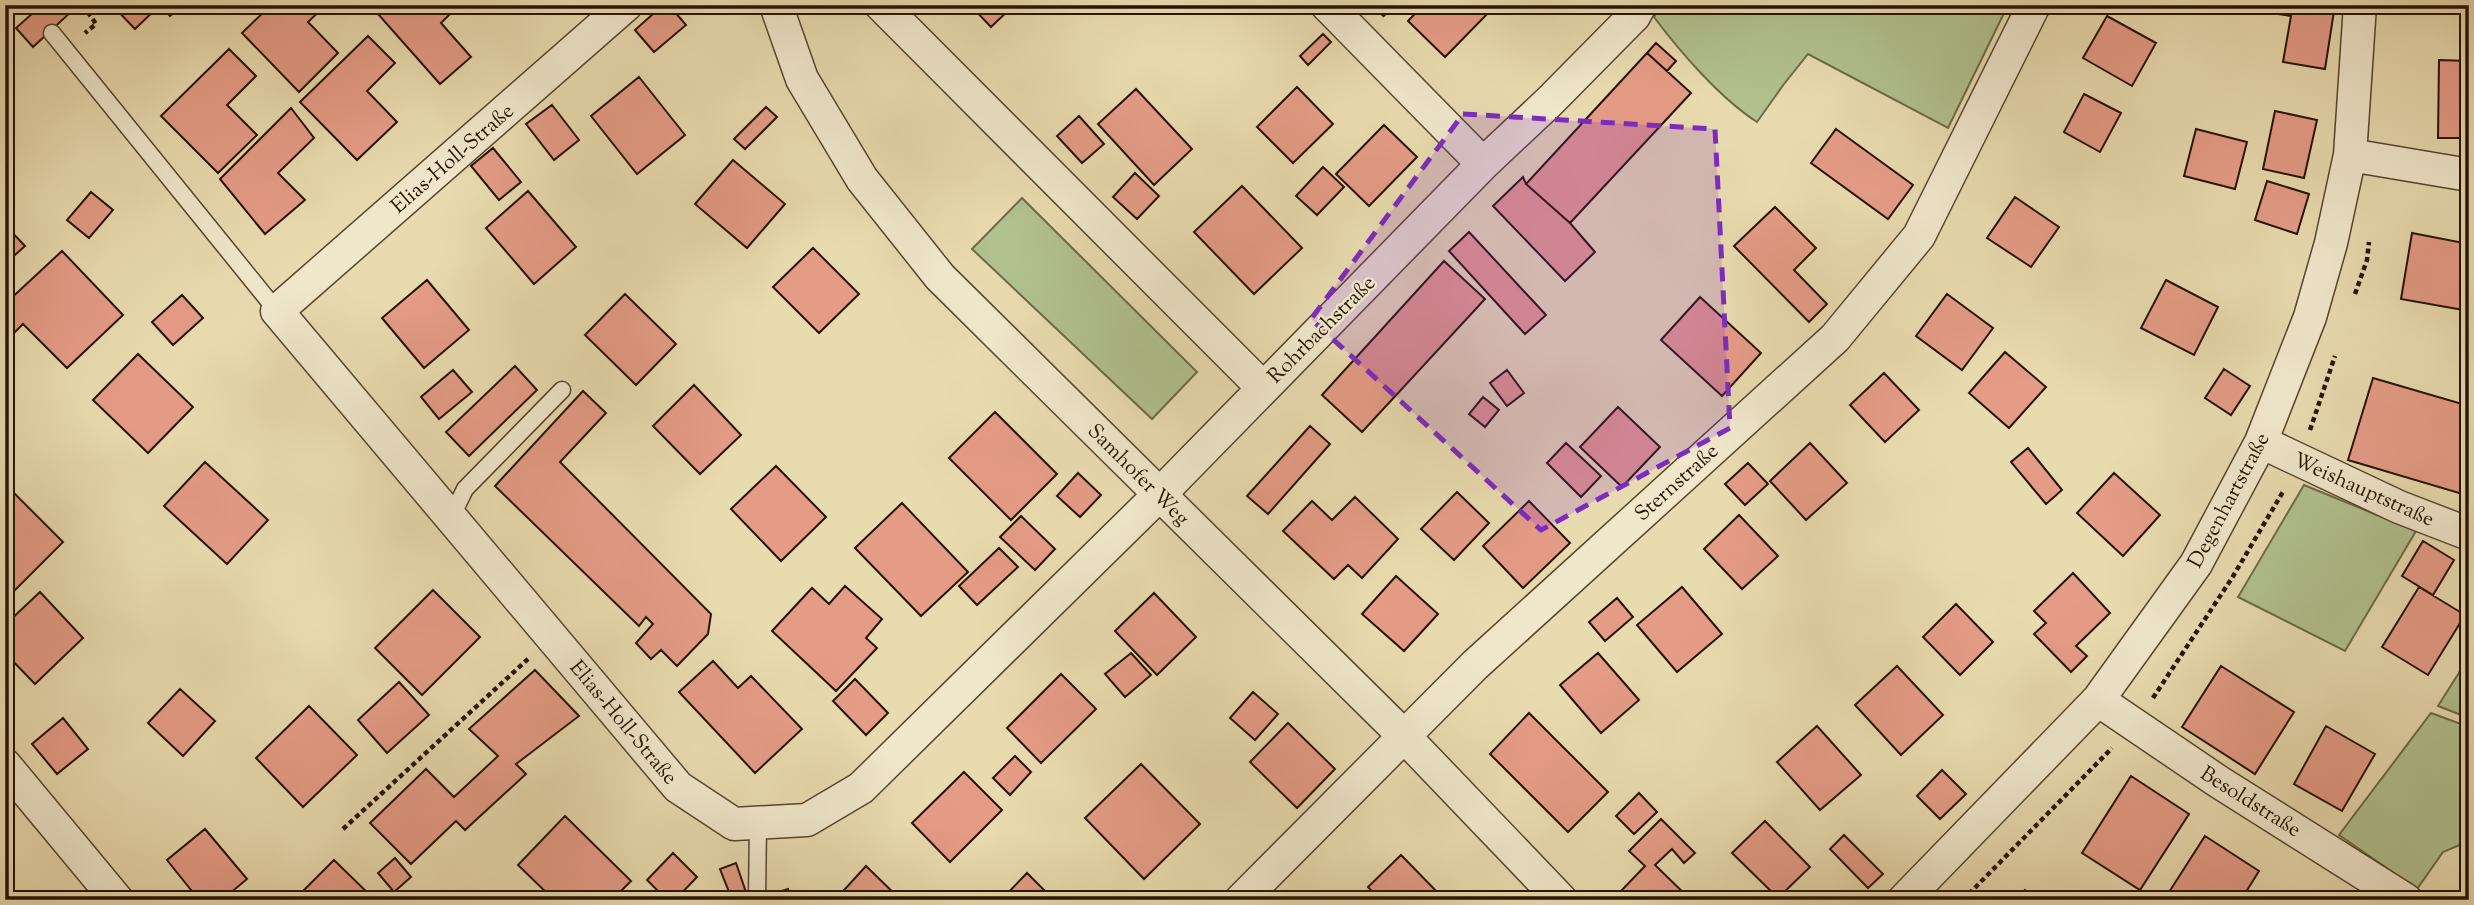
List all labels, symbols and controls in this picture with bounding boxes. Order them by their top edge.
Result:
street label: Elias-Holl-Straße [385,98,521,221]
street label: Rohrbachstraße [1262,270,1383,391]
street label: Samhofer Weg [1080,418,1195,533]
street label: Degenhartstraße [2181,428,2278,574]
street label: Sternstraße [1629,438,1726,529]
street label: Weishauptstraße [2288,446,2439,535]
street label: Elias-Holl-Straße [561,655,684,792]
street label: Besoldstraße [2194,760,2306,846]

